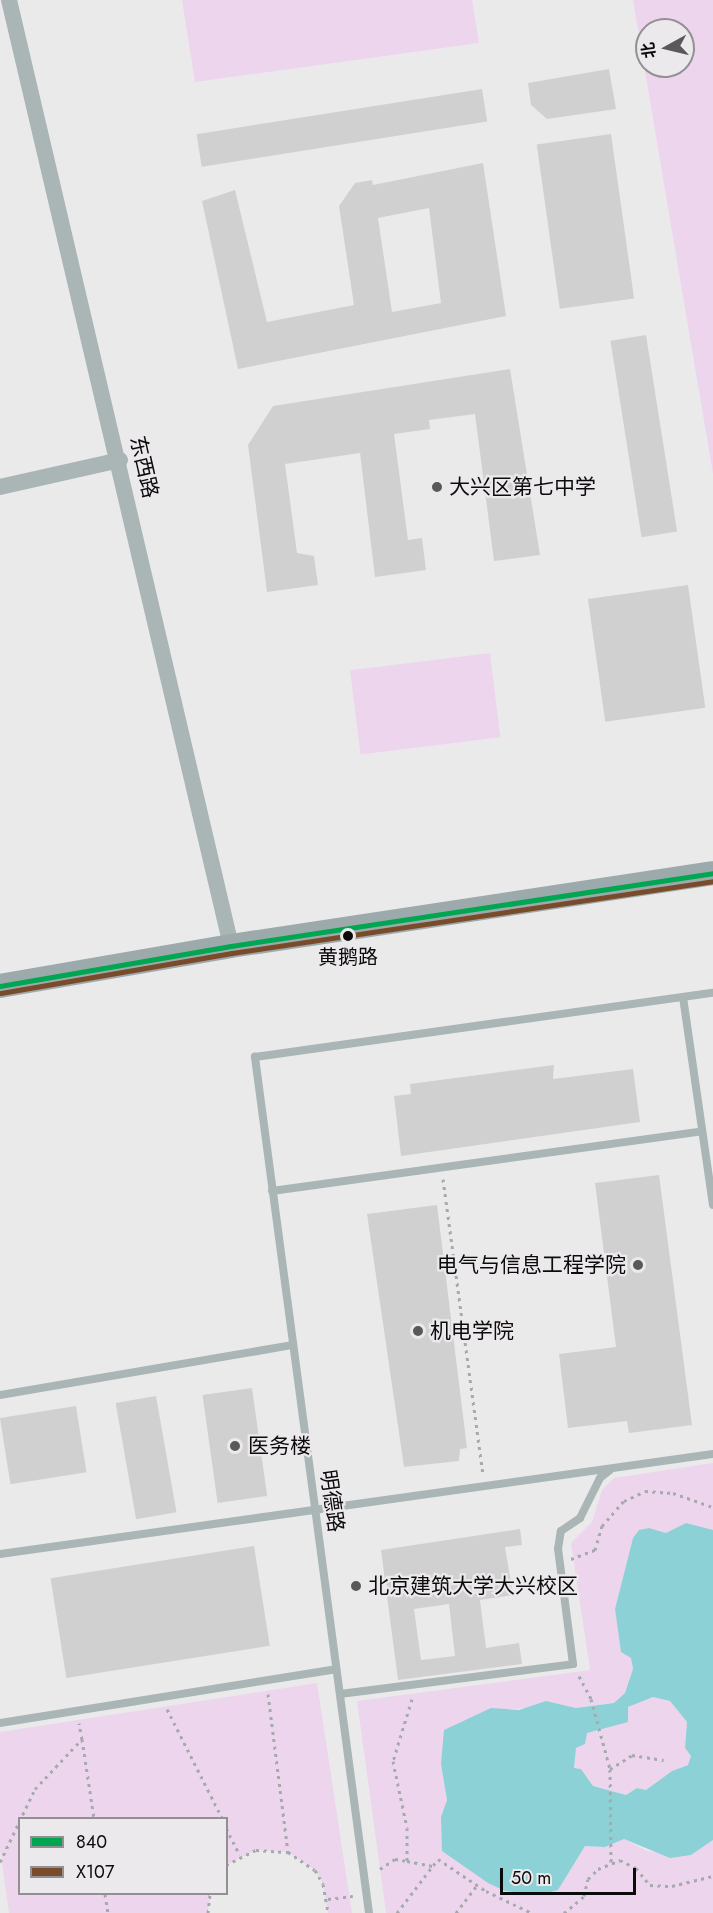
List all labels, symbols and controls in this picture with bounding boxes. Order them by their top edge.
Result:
north arrow [635,18,695,78]
text: 北 [636,41,661,60]
street label: 东西路 [125,433,163,501]
place label: 大兴区第七中学 [449,474,596,500]
marker: 大兴区第七中学 [430,480,444,494]
marker: 黄鹅路 [342,930,354,942]
place label: 黄鹅路 [318,945,378,969]
place label: 电气与信息工程学院 [437,1252,626,1278]
marker: 电气与信息工程学院 [631,1258,645,1272]
place label: 机电学院 [430,1318,514,1344]
marker: 机电学院 [411,1324,425,1338]
place label: 医务楼 [248,1433,311,1459]
marker: 医务楼 [226,1437,244,1455]
street label: 明德路 [315,1468,349,1534]
place label: 北京建筑大学大兴校区 [368,1573,578,1599]
marker: 北京建筑大学大兴校区 [349,1579,363,1593]
legend [18,1817,228,1895]
text: 840 [76,1829,107,1855]
scale bar [503,1856,640,1894]
text: X107 [76,1859,114,1885]
text: 50 m [511,1865,551,1891]

